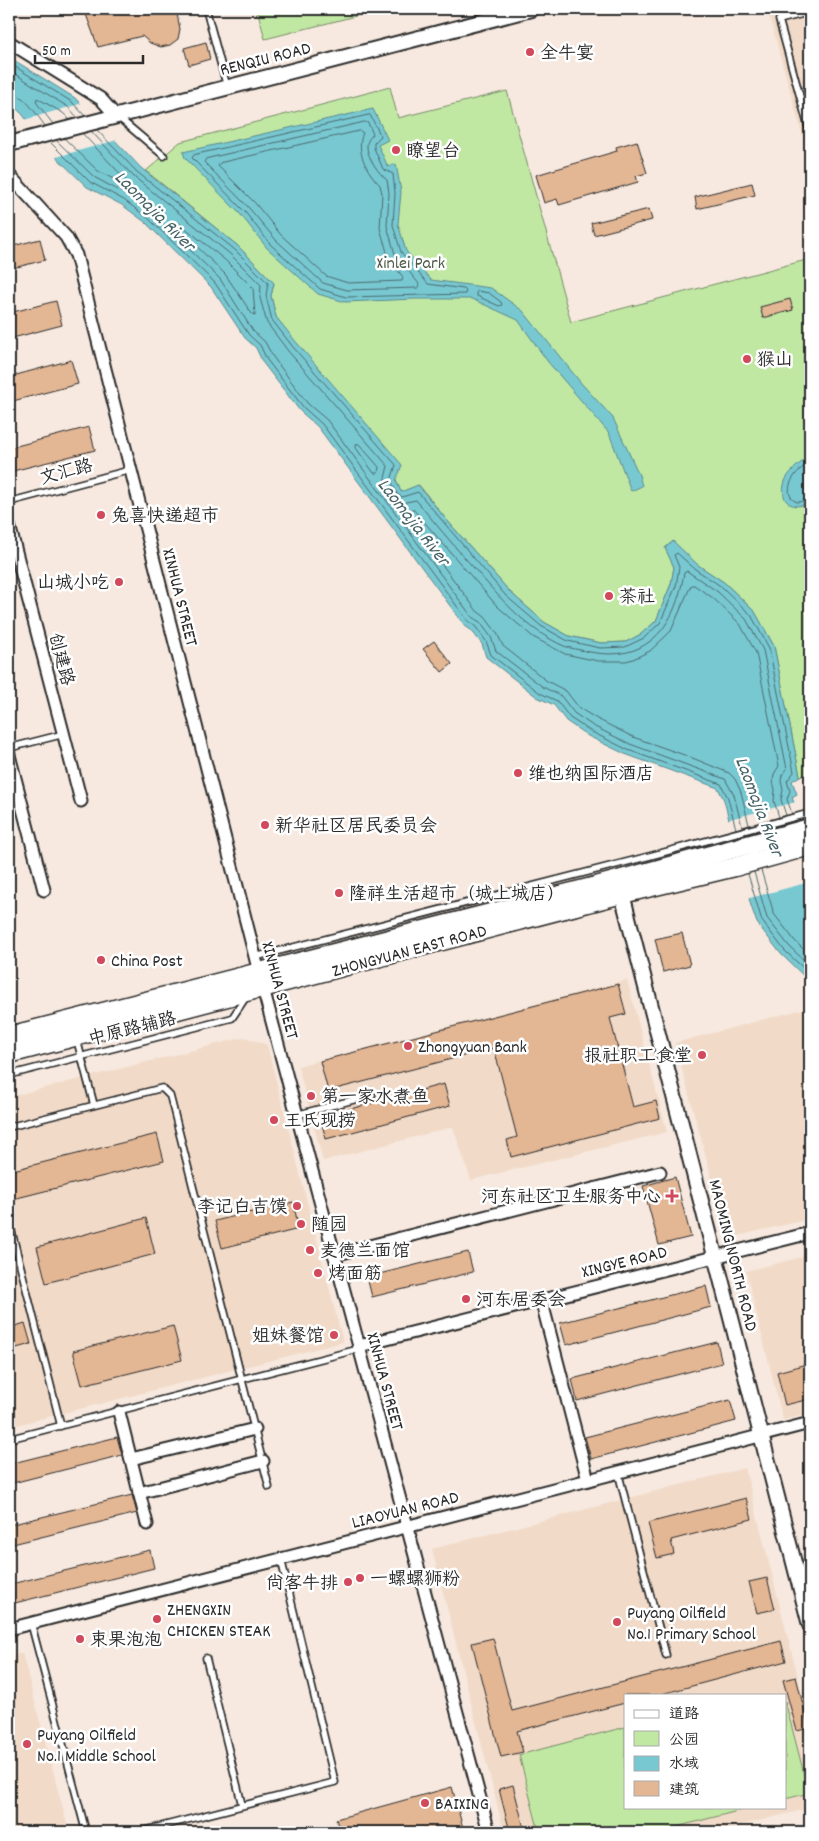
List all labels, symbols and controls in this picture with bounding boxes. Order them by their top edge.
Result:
scale bar [35,32,142,64]
street label: RENQIU ROAD [217,37,314,84]
text: 50 m [42,41,71,63]
place label: 全牛宴 [540,42,594,67]
marker: 全牛宴 [524,46,536,58]
place label: 瞭望台 [406,140,460,165]
marker: 瞭望台 [390,144,402,156]
water label: Laomajia River [107,166,202,260]
park label: Xinlei Park [377,252,445,277]
place label: 猴山 [757,349,793,374]
marker: 猴山 [741,353,753,365]
street label: 文汇路 [37,454,96,492]
water label: Laomajia River [369,474,456,574]
place label: 兔喜快递超市 [111,505,219,530]
marker: 兔喜快递超市 [95,509,107,521]
street label: XINHUA STREET [154,546,203,649]
place label: 山城小吃 [37,572,109,597]
marker: 山城小吃 [113,576,125,588]
place label: 茶社 [619,586,655,611]
marker: 茶社 [603,590,615,602]
street label: 创建路 [41,630,79,689]
water label: Laomajia River [726,753,790,863]
place label: 维也纳国际酒店 [528,763,654,788]
marker: 维也纳国际酒店 [512,767,524,779]
place label: 新华社区居民委员会 [275,815,437,840]
marker: 新华社区居民委员会 [259,819,271,831]
place label: 隆祥生活超市（城上城店） [349,883,565,908]
marker: 隆祥生活超市（城上城店） [333,887,345,899]
street label: ZHONGYUAN EAST ROAD [330,920,490,985]
street label: XINHUA STREET [254,939,304,1042]
place label: China Post [111,950,183,975]
marker: China Post [95,954,107,966]
street label: 中原路辅路 [86,1007,179,1053]
place label: Zhongyuan Bank [418,1036,527,1061]
marker: Zhongyuan Bank [402,1040,414,1052]
place label: 报社职工食堂 [584,1045,692,1070]
marker: 报社职工食堂 [696,1049,708,1061]
place label: 第一家水煮鱼 [321,1086,429,1111]
marker: 第一家水煮鱼 [305,1090,317,1102]
place label: 王氏现捞 [284,1110,356,1135]
marker: 王氏现捞 [268,1114,280,1126]
street label: MAOMING NORTH ROAD [701,1177,763,1334]
place label: 河东社区卫生服务中心 [481,1186,661,1211]
marker: 河东社区卫生服务中心 [665,1189,679,1203]
place label: 李记白吉馍 [197,1196,287,1221]
marker: 李记白吉馍 [291,1200,303,1212]
place label: 随园 [311,1214,347,1239]
marker: 随园 [295,1218,307,1230]
place label: 麦德兰面馆 [320,1240,410,1265]
street label: XINGYE ROAD [579,1241,670,1286]
marker: 麦德兰面馆 [304,1244,316,1256]
place label: 烤面筋 [328,1263,382,1288]
marker: 烤面筋 [312,1267,324,1279]
place label: 河东居委会 [476,1289,566,1314]
marker: 河东居委会 [460,1293,472,1305]
place label: 姐妹餐馆 [252,1325,324,1350]
marker: 姐妹餐馆 [328,1329,340,1341]
street label: XINHUA STREET [359,1330,409,1433]
street label: LIAOYUAN ROAD [349,1486,462,1537]
place label: 一螺螺狮粉 [370,1568,460,1593]
place label: 尚客牛排 [266,1572,338,1597]
marker: 一螺螺狮粉 [354,1572,366,1584]
marker: 尚客牛排 [342,1576,354,1588]
place label: ZHENGXIN CHICKEN STEAK [167,1599,271,1645]
place label: Puyang Oilfield No.1 Primary School [627,1602,756,1648]
marker: ZHENGXIN CHICKEN STEAK [151,1613,163,1625]
marker: Puyang Oilfield No.1 Primary School [611,1616,623,1628]
place label: 束果泡泡 [90,1629,162,1654]
marker: 束果泡泡 [74,1633,86,1645]
legend [624,1694,786,1808]
text: 道路 [669,1704,699,1726]
place label: Puyang Oilfield No.1 Middle School [37,1724,156,1770]
text: 公园 [669,1730,699,1752]
marker: Puyang Oilfield No.1 Middle School [21,1738,33,1750]
text: 水域 [669,1754,699,1776]
text: 建筑 [669,1780,699,1802]
place label: BAIXING [435,1793,489,1818]
marker: BAIXING [419,1797,431,1809]

